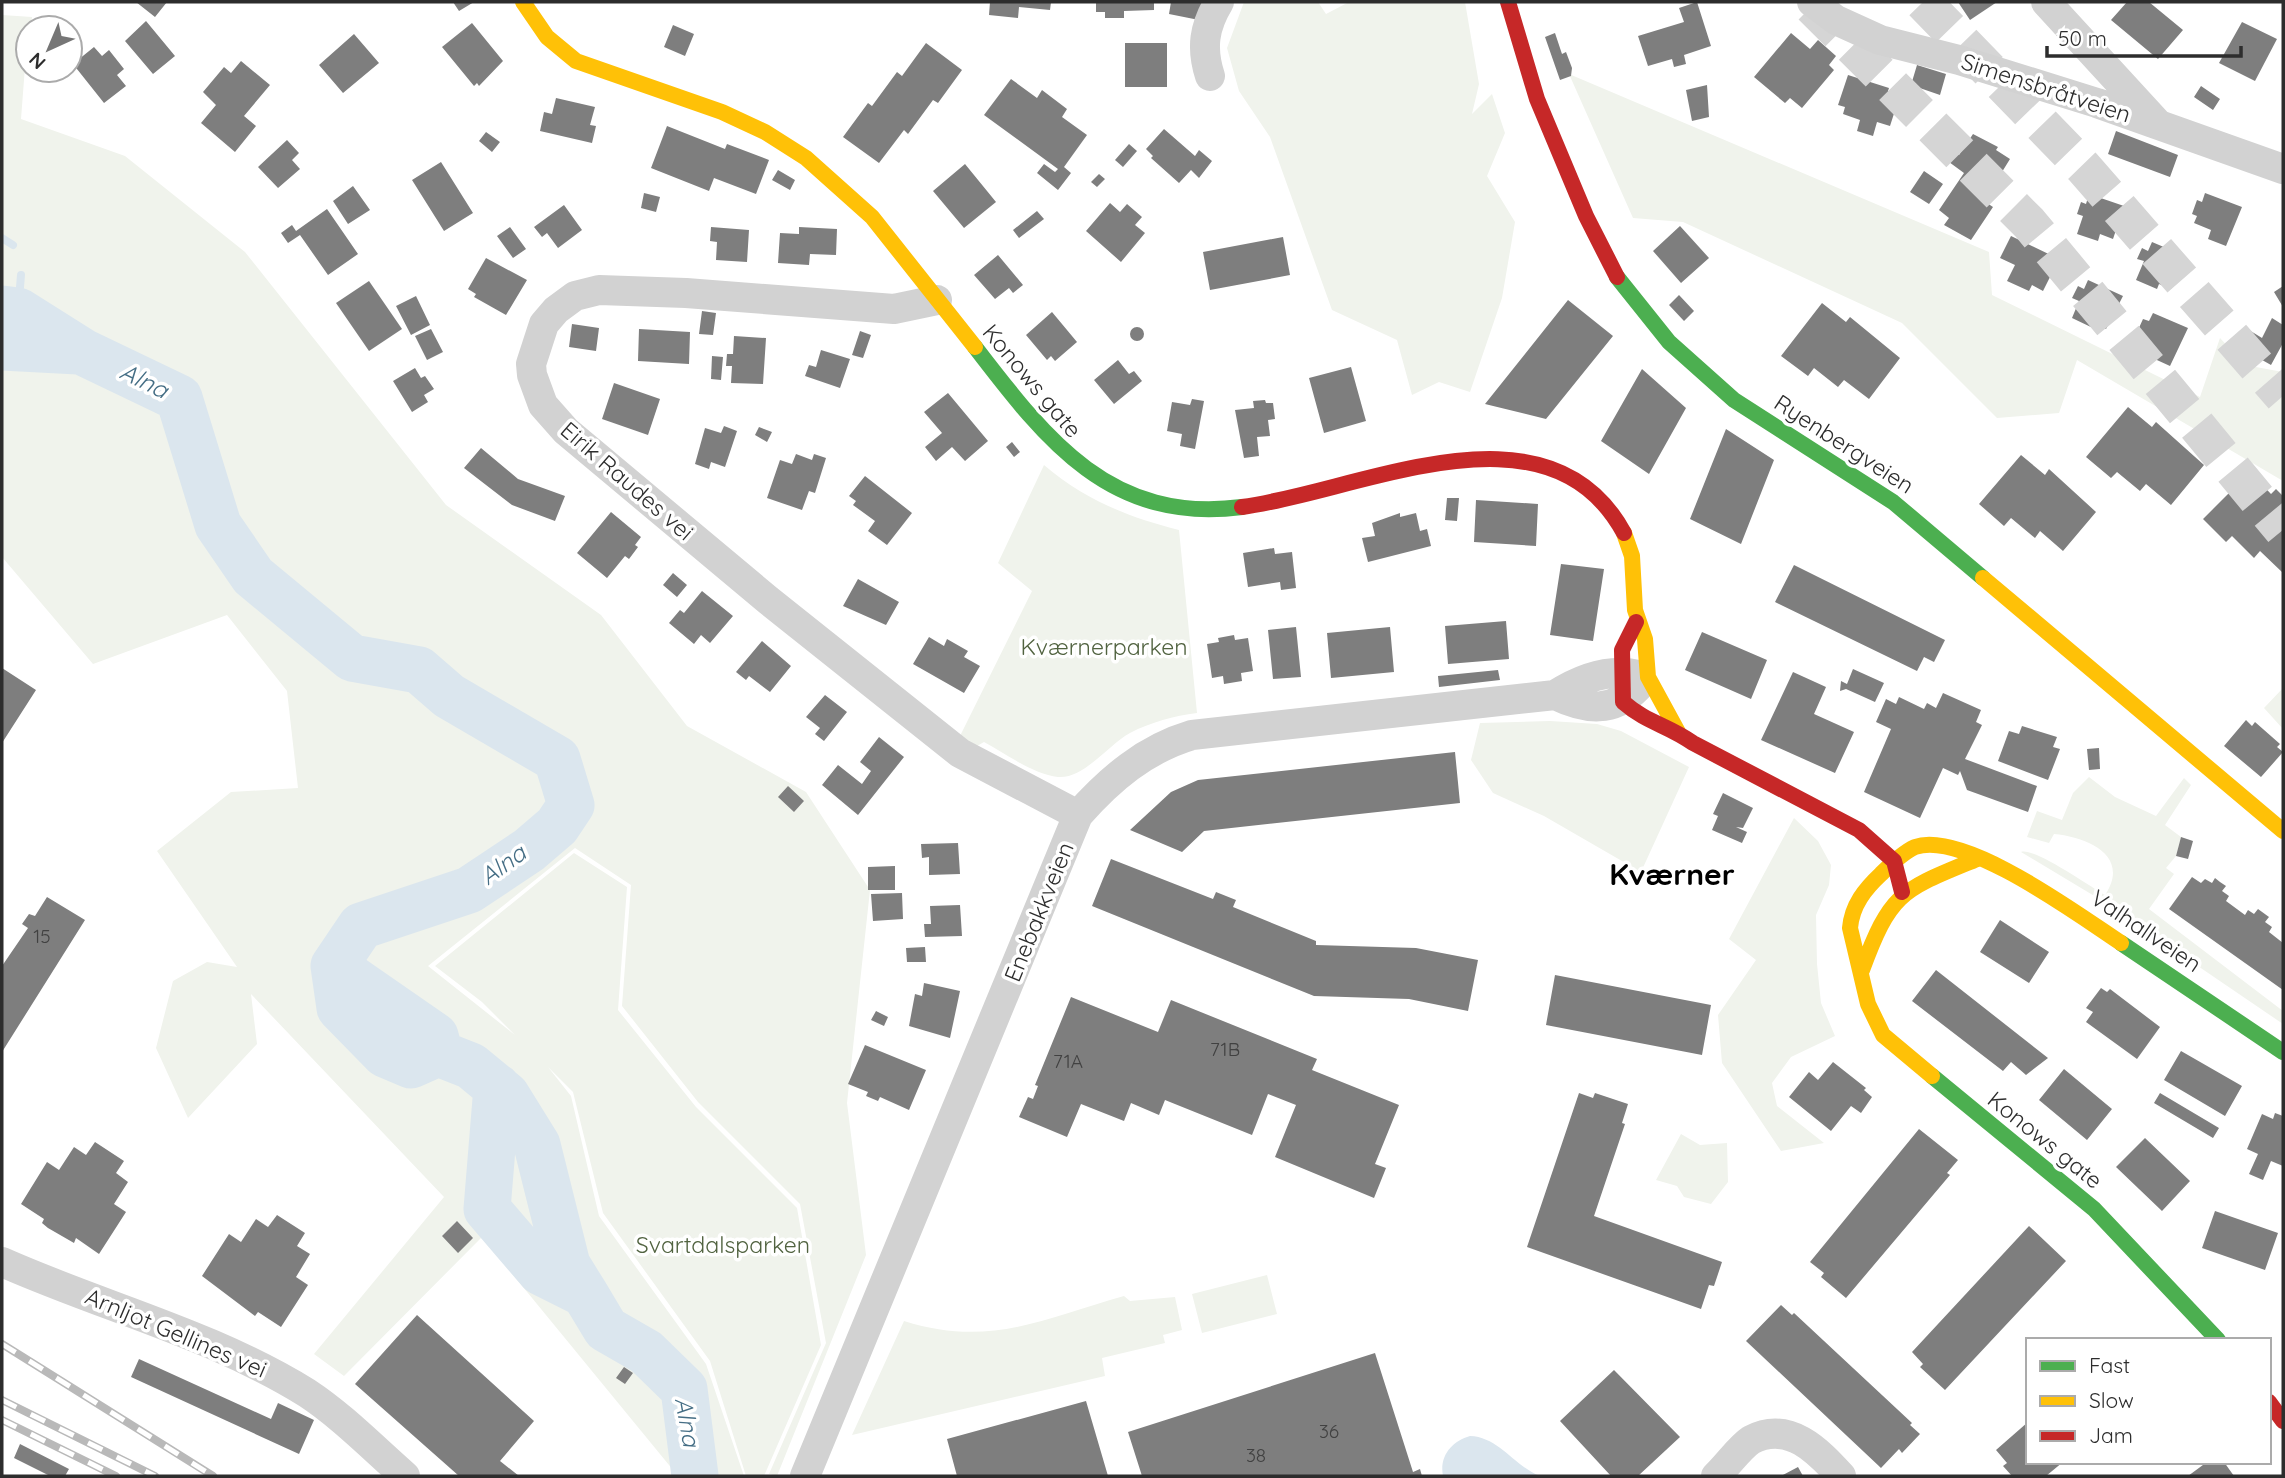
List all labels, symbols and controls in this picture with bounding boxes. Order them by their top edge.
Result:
north arrow [14,14,84,84]
scale bar [2047,14,2241,58]
text: 50 m [2058,25,2107,51]
street label: Simensbråtveien [1958,46,2135,129]
text: N [24,48,51,75]
street label: Konows gate [977,318,1088,443]
water label: Alna [116,356,175,405]
street label: Ryenbergveien [1769,388,1920,500]
street label: Eirik Raudes vei [555,415,700,546]
park label: Kværnerparken [1020,632,1188,661]
water label: Alna [474,837,532,891]
street label: Enebakkveien [997,838,1080,986]
district label: Kværner [1609,855,1735,893]
street label: Valhallveien [2085,883,2207,978]
house number: 15 [33,924,51,948]
house number: 71B [1210,1037,1240,1061]
house number: 71A [1053,1049,1083,1073]
street label: Konows gate [1982,1085,2109,1195]
park label: Svartdalsparken [636,1230,810,1259]
street label: Arnljot Gellines vei [81,1281,271,1384]
legend [2026,1338,2271,1464]
text: Fast [2089,1352,2130,1378]
text: Slow [2089,1387,2134,1413]
water label: Alna [669,1395,707,1450]
house number: 36 [1319,1419,1339,1443]
text: Jam [2089,1422,2133,1448]
house number: 38 [1246,1443,1266,1467]

